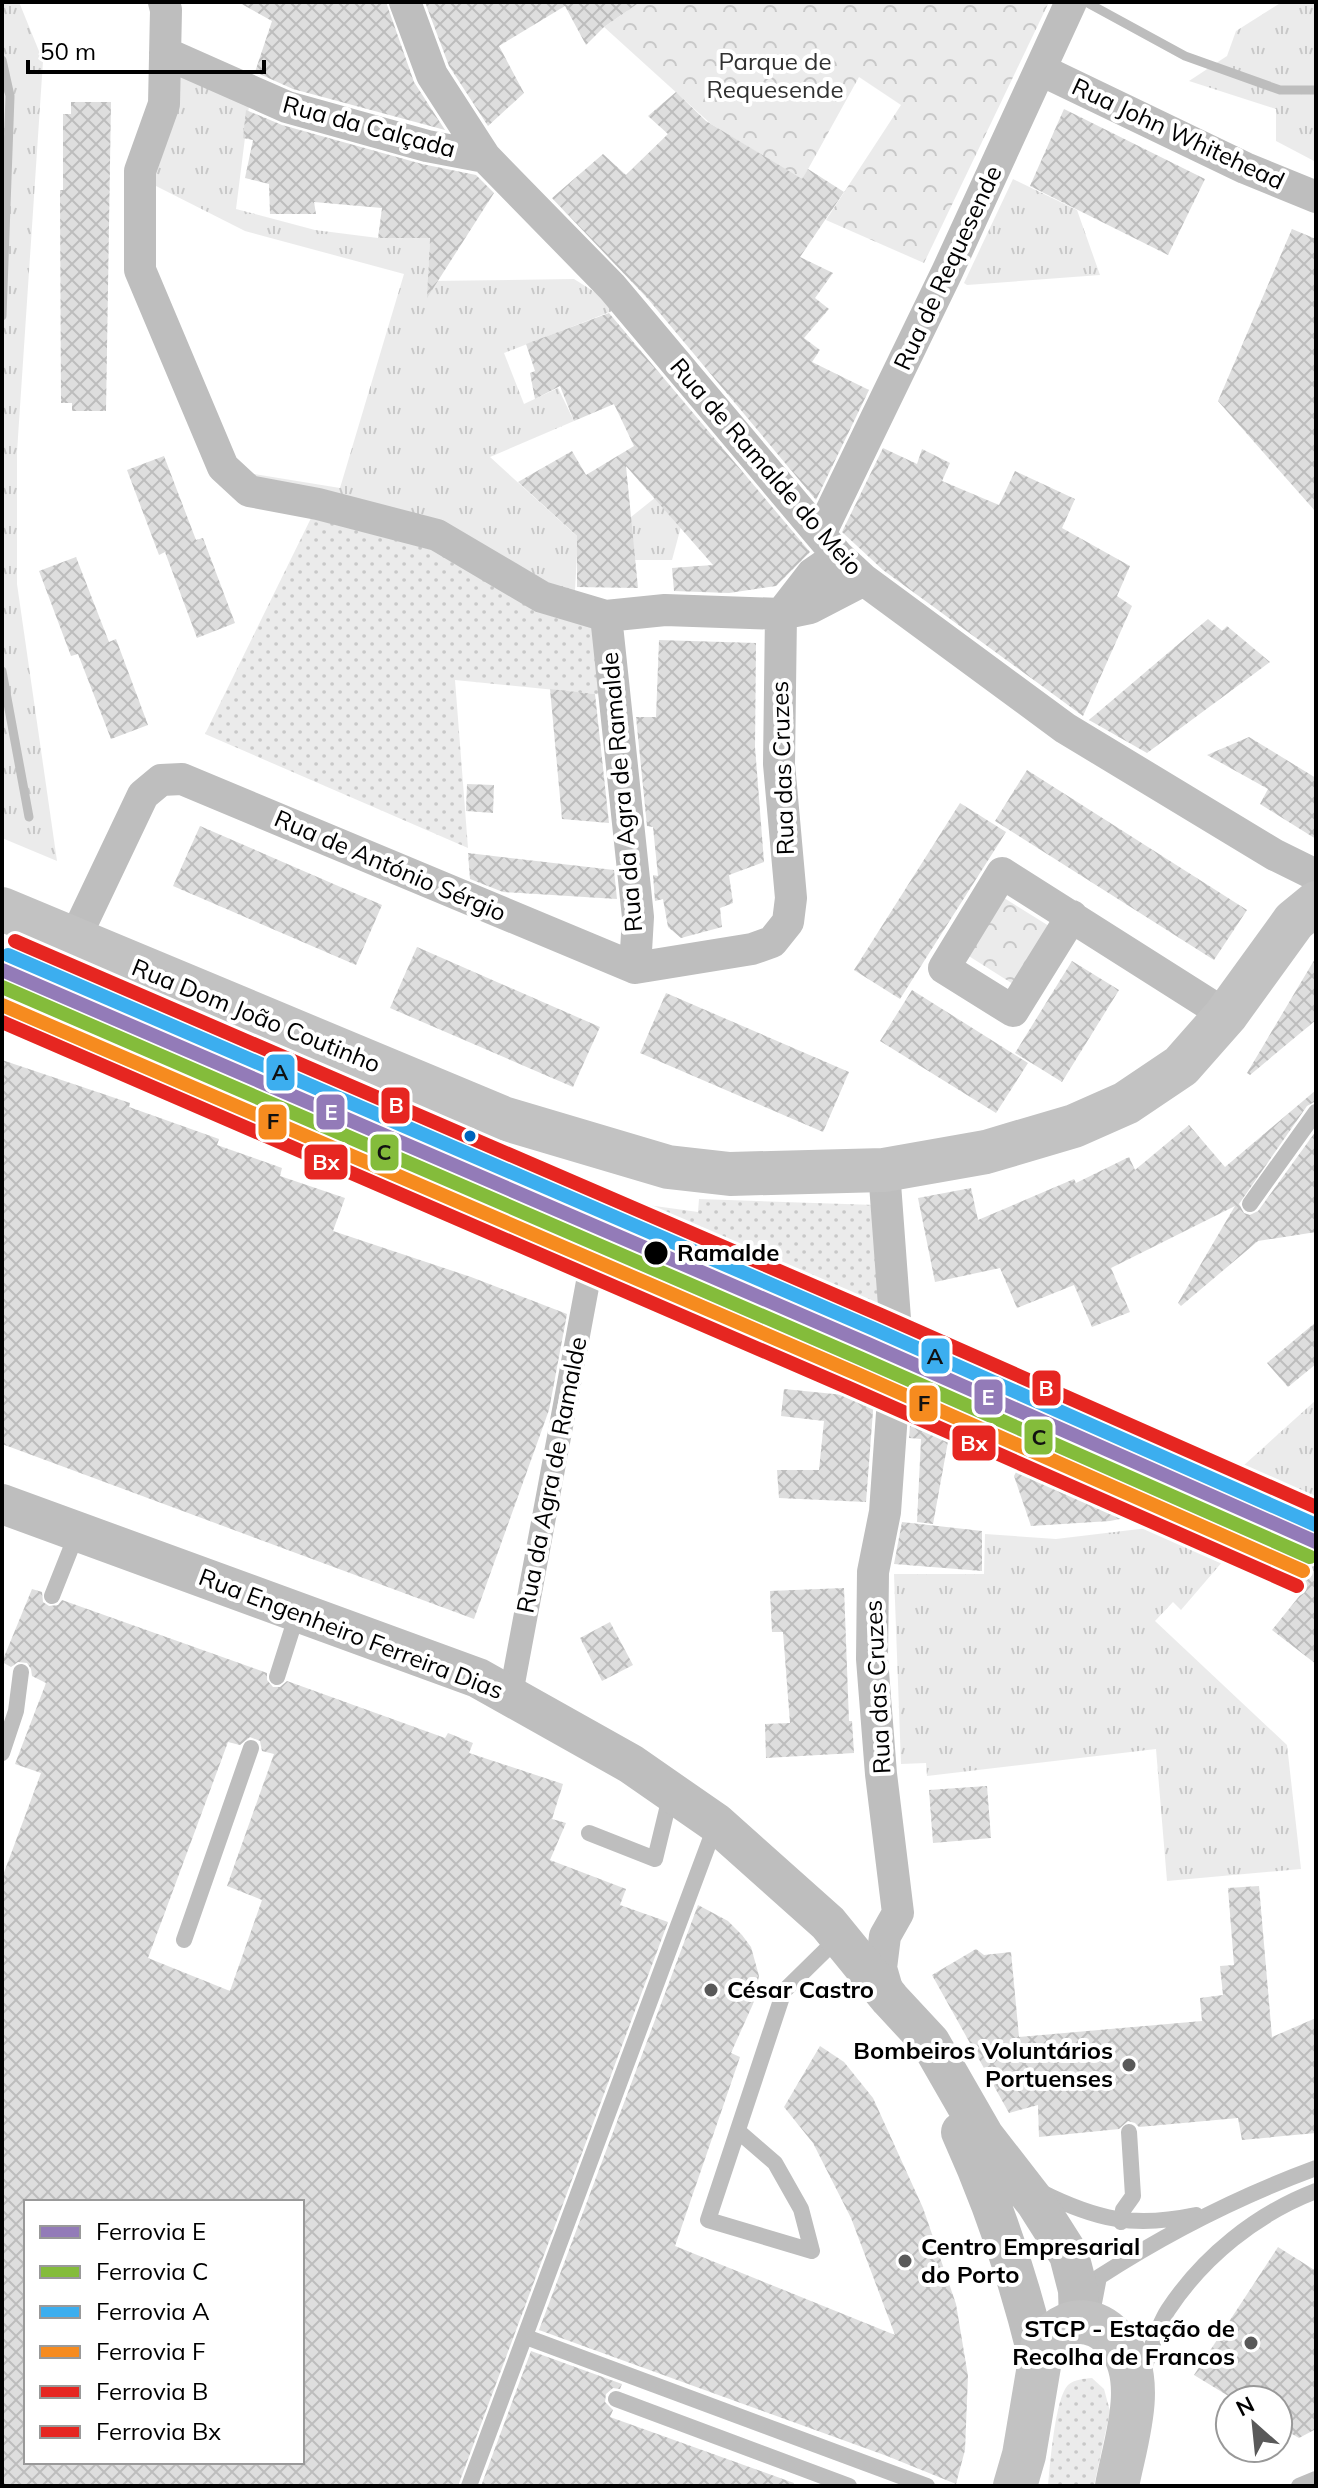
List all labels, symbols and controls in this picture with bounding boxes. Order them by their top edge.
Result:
scale bar [28,24,264,74]
text: 50 m [40,36,96,66]
park label: Parque de Requesende [706,46,844,104]
street label: Rua John Whitehead [1067,71,1289,195]
street label: Rua da Calçada [280,89,459,163]
street label: Rua de Requesende [887,161,1008,375]
street label: Rua de Ramalde do Meio [664,352,869,581]
street label: Rua da Agra de Ramalde [594,651,648,933]
street label: Rua das Cruzes [764,680,800,856]
street label: Rua de António Sérgio [270,803,511,927]
street label: Rua Dom João Coutinho [128,952,385,1079]
line badge: A [265,1053,296,1092]
text: A [272,1058,289,1086]
line badge: B [380,1086,411,1125]
text: B [388,1091,404,1119]
line badge: E [315,1093,346,1131]
text: E [324,1098,338,1126]
line badge: F [257,1103,288,1141]
text: F [267,1107,279,1135]
unlabelled marker [462,1128,478,1144]
line badge: C [369,1133,400,1172]
text: C [376,1138,392,1166]
line badge: Bx [303,1143,349,1181]
text: Bx [312,1148,341,1176]
place label: Ramalde [677,1237,779,1267]
marker: Ramalde [642,1239,670,1267]
street label: Rua da Agra de Ramalde [510,1334,593,1615]
line badge: A [920,1337,951,1375]
text: A [927,1342,944,1370]
line badge: B [1031,1369,1062,1407]
text: B [1038,1374,1054,1402]
line badge: E [973,1378,1004,1416]
text: E [981,1383,995,1411]
line badge: F [908,1384,939,1423]
text: F [918,1389,930,1417]
line badge: C [1023,1418,1054,1456]
text: C [1031,1423,1047,1451]
line badge: Bx [951,1424,997,1462]
text: Bx [960,1429,989,1457]
street label: Rua Engenheiro Ferreira Dias [195,1561,508,1705]
street label: Rua das Cruzes [857,1599,897,1775]
place label: César Castro [727,1974,874,2004]
marker: César Castro [702,1981,720,1999]
place label: Bombeiros Voluntários Portuenses [853,2035,1113,2093]
marker: Bombeiros Voluntários Portuenses [1120,2056,1138,2074]
legend [24,2200,304,2464]
text: Ferrovia E [96,2216,206,2246]
place label: Centro Empresarial do Porto [921,2231,1140,2289]
marker: Centro Empresarial do Porto [896,2252,914,2270]
text: Ferrovia C [96,2256,208,2286]
text: Ferrovia A [96,2296,210,2326]
place label: STCP - Estação de Recolha de Francos [1012,2313,1235,2371]
marker: STCP - Estação de Recolha de Francos [1242,2334,1260,2352]
text: Ferrovia F [96,2336,206,2366]
text: Ferrovia B [96,2376,208,2406]
north arrow [1214,2384,1294,2464]
text: N [1231,2390,1259,2422]
text: Ferrovia Bx [96,2416,221,2446]

